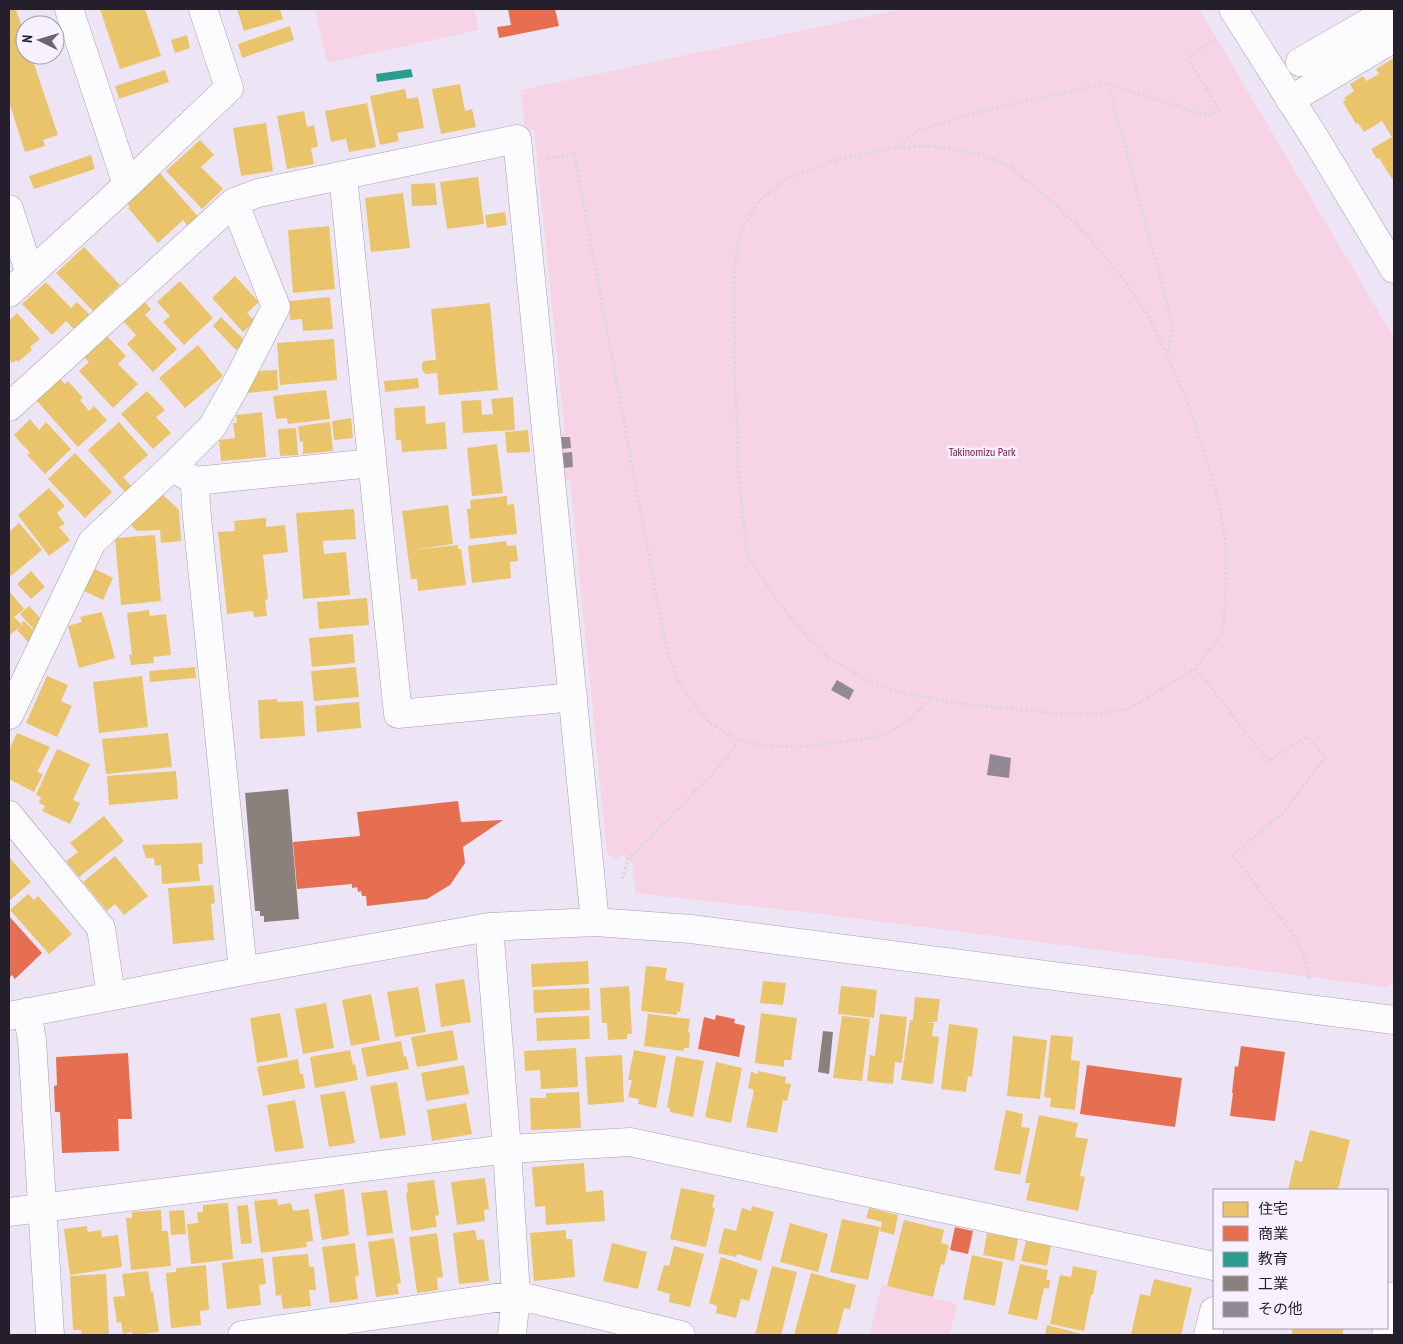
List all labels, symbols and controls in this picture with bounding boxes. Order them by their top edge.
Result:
north arrow [15,15,65,65]
text: N [18,34,36,43]
park label: Takinomizu Park [948,444,1016,459]
legend [1213,1189,1388,1329]
text: 住宅 [1258,1199,1288,1218]
text: 商業 [1258,1224,1288,1243]
text: 教育 [1258,1249,1288,1268]
text: 工業 [1258,1274,1288,1293]
text: その他 [1258,1299,1303,1318]

